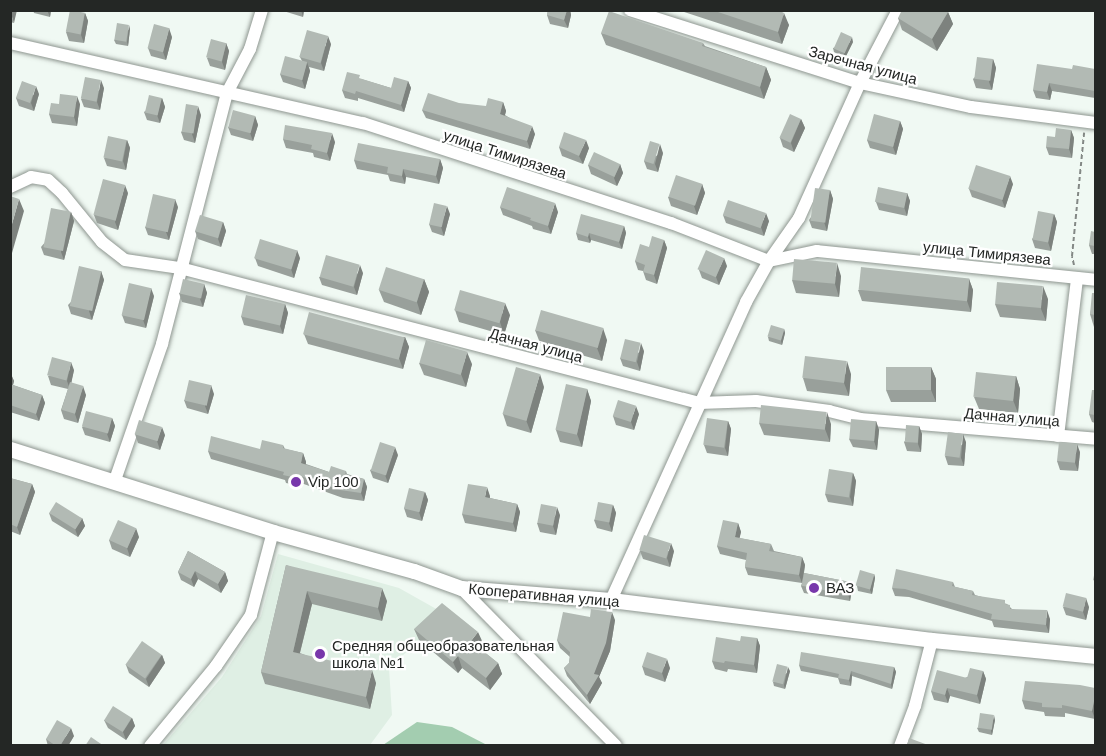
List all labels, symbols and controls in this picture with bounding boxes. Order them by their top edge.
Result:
street label: Заречная улица [807,42,919,88]
street label: улица Тимирязева [441,126,569,182]
street label: улица Тимирязева [922,237,1052,269]
street label: Дачная улица [487,324,585,366]
street label: Дачная улица [963,404,1061,430]
place label: Vip 100 [308,473,359,491]
marker: Vip 100 [289,475,303,489]
street label: Кооперативная улица [468,579,620,611]
place label: ВАЗ [826,579,854,597]
marker: ВАЗ [807,581,821,595]
place label: Средняя общеобразовательная школа №1 [332,636,554,671]
marker: Средняя общеобразовательная школа №1 [313,647,327,661]

